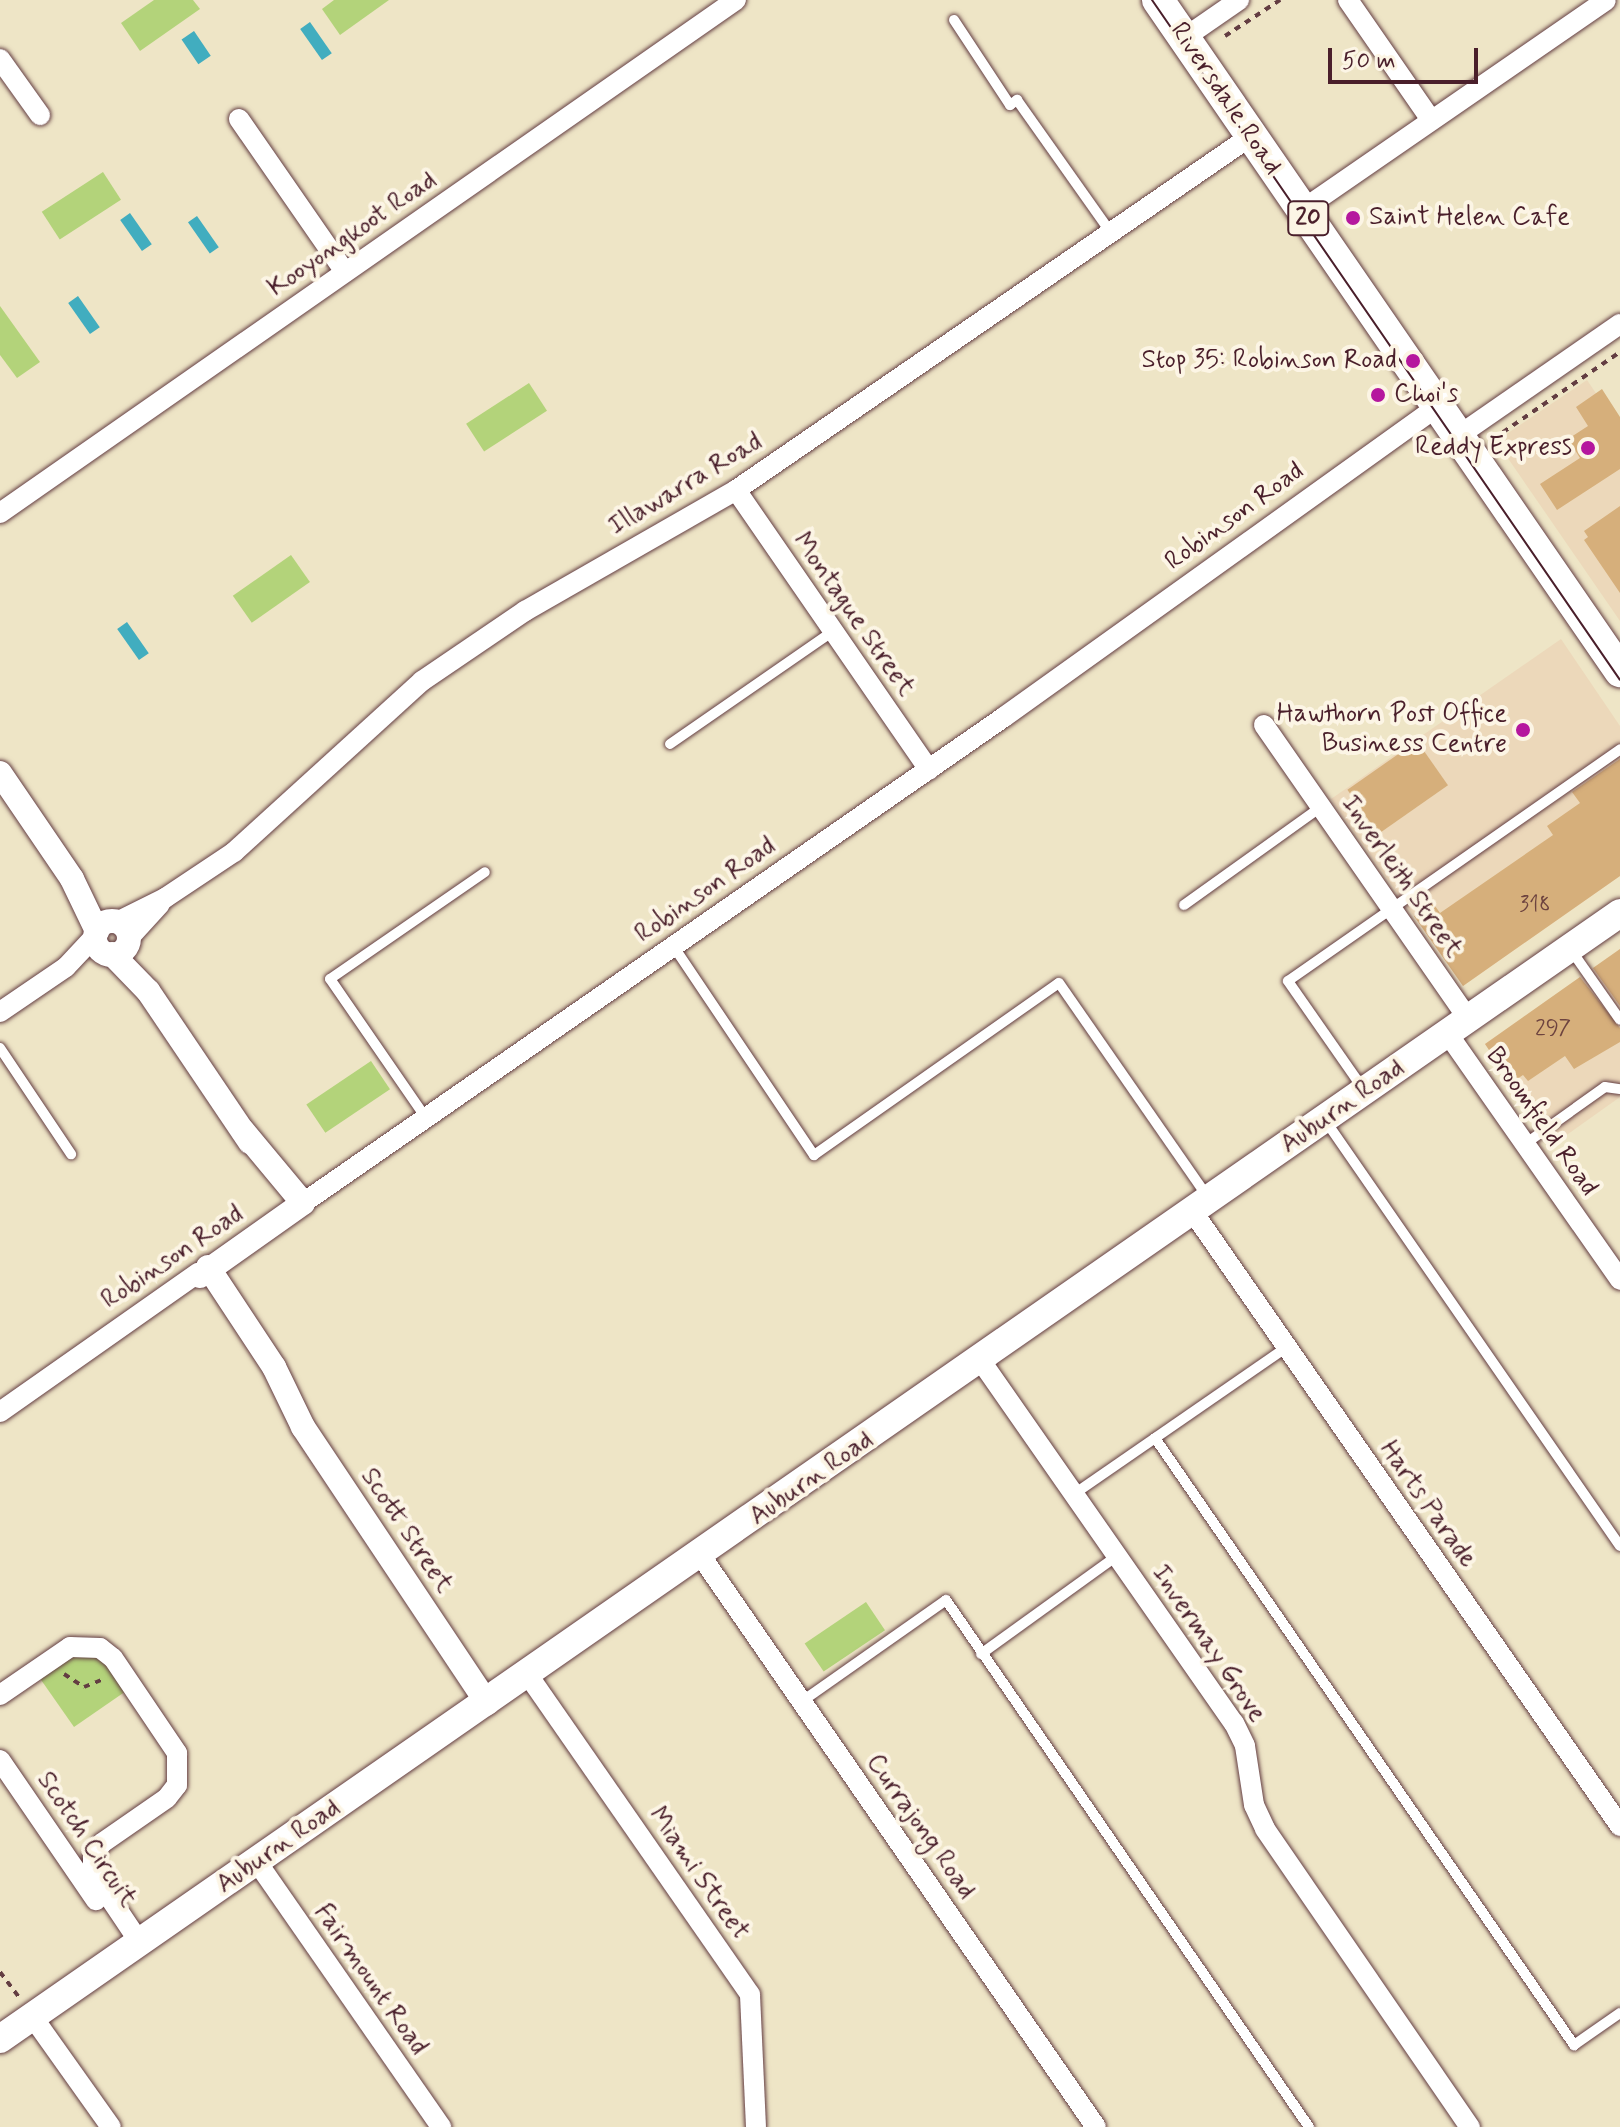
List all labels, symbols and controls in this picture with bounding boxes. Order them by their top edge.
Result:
street label: Riversdale Road [1163,18,1287,180]
scale bar [1332,32,1482,82]
text: 50 m [1342,46,1396,77]
street label: Kooyongkoot Road [263,165,443,305]
road number: 20 [1286,198,1330,238]
place label: Saint Helen Cafe [1369,202,1567,234]
marker: Saint Helen Cafe [1344,209,1362,227]
place label: Stop 35: Robinson Road [1143,345,1397,377]
marker: Stop 35: Robinson Road [1404,352,1422,370]
place label: Choi's [1394,379,1458,411]
marker: Choi's [1369,386,1387,404]
street label: Illawarra Road [605,428,767,542]
place label: Reddy Express [1410,432,1572,464]
marker: Reddy Express [1579,439,1597,457]
street label: Robinson Road [1160,457,1310,577]
street label: Montague Street [785,527,921,703]
place label: Hawthorn Post Office Business Centre [1281,699,1507,760]
marker: Hawthorn Post Office Business Centre [1514,721,1532,739]
street label: Inverleith Street [1333,790,1469,964]
street label: Robinson Road [630,832,782,950]
house number: 318 [1519,893,1551,919]
house number: 297 [1535,1017,1571,1043]
street label: Broomfield Road [1479,1042,1603,1202]
street label: Auburn Road [1275,1053,1411,1161]
street label: Robinson Road [97,1200,249,1316]
street label: Auburn Road [744,1425,880,1533]
street label: Harts Parade [1372,1436,1482,1574]
street label: Scott Street [353,1463,459,1599]
street label: Invermay Grove [1144,1560,1272,1728]
street label: Currajong Road [858,1748,982,1906]
street label: Scotch Circuit [29,1766,143,1914]
street label: Auburn Road [211,1793,347,1901]
street label: Miami Street [641,1802,755,1946]
street label: Fairmount Road [307,1899,433,2061]

